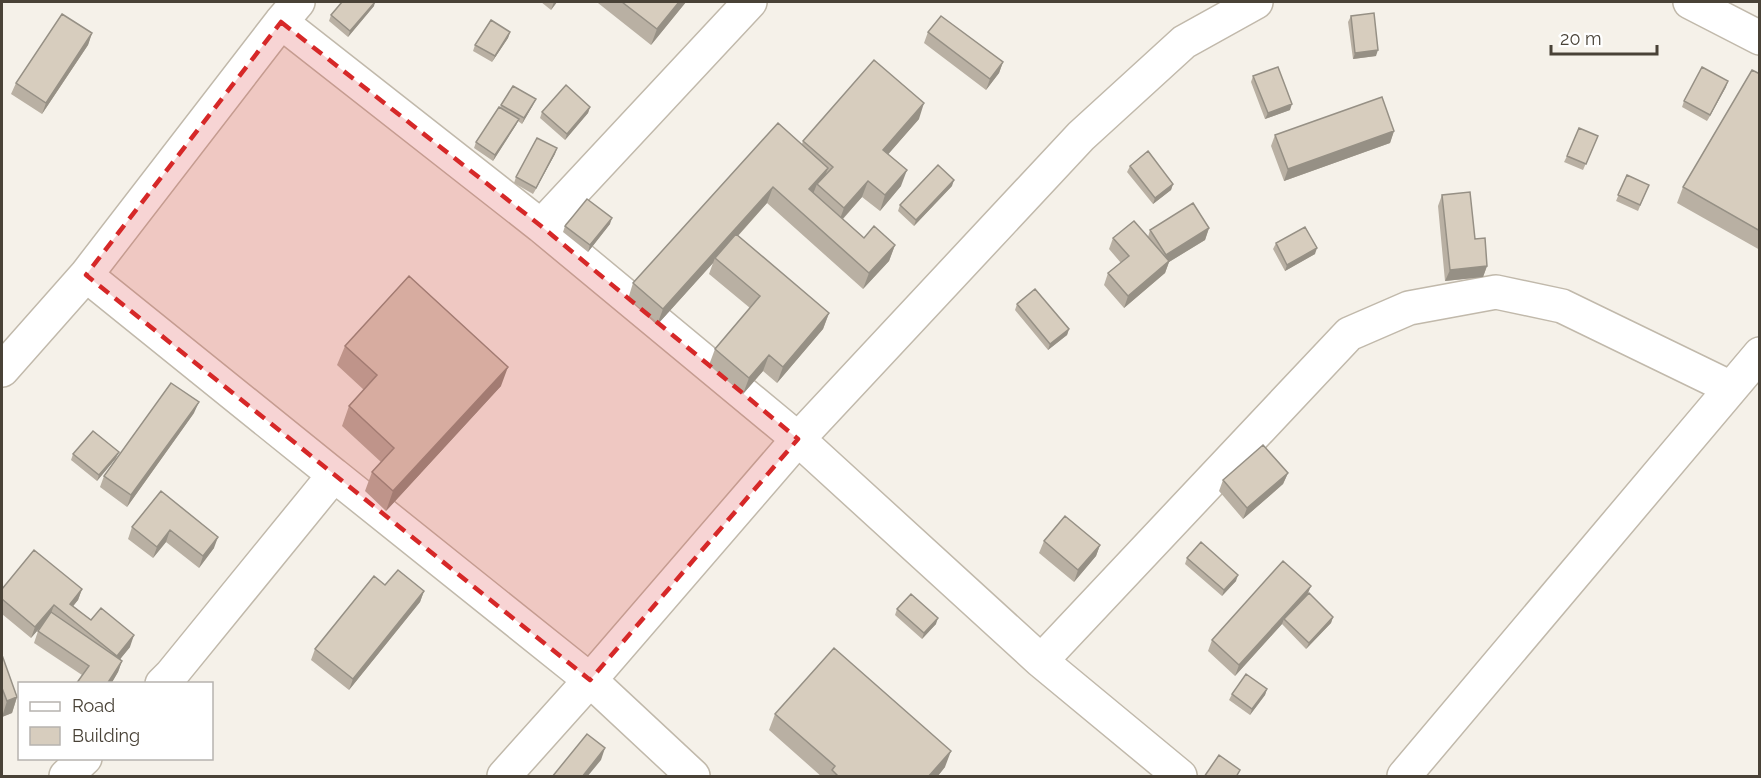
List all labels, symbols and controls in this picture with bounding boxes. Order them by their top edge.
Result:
scale bar [1551,18,1658,56]
text: 20 m [1560,28,1602,49]
legend [18,682,213,760]
text: Road [72,695,115,716]
text: Building [72,725,140,746]

